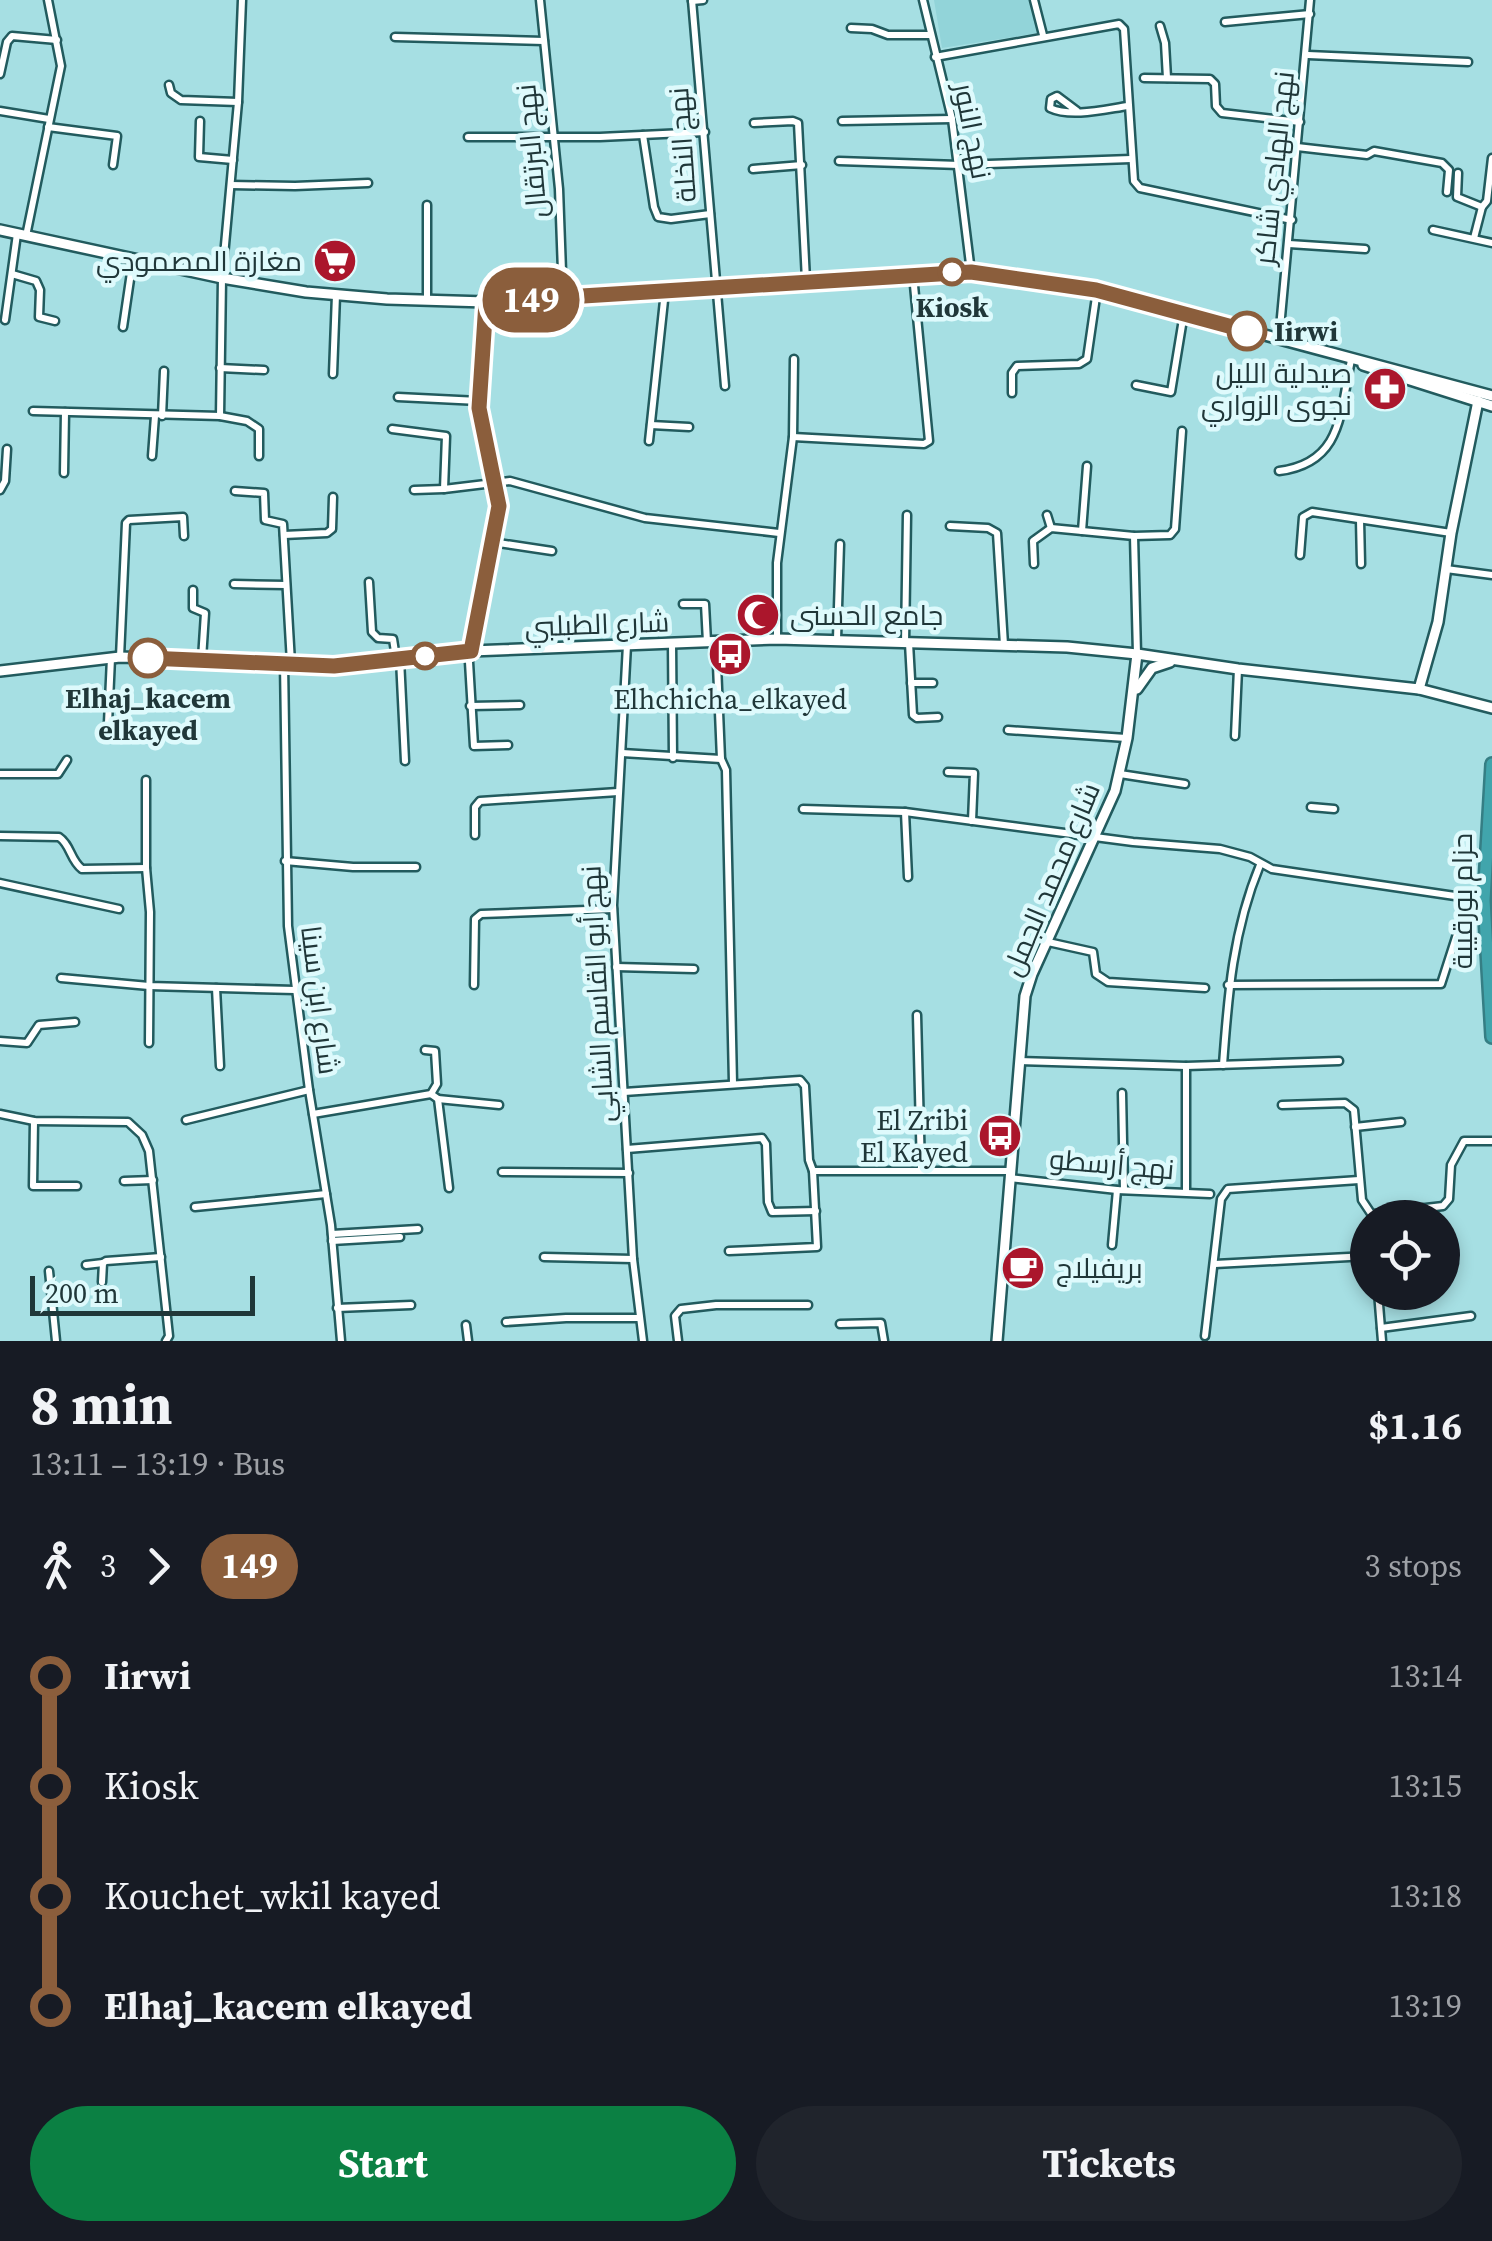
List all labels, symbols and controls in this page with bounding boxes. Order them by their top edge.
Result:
street label: نهج الهادي شاكر [1245,69,1306,269]
street label: نهج النور [945,78,1001,182]
street label: نهج البرتقال [506,82,556,220]
street label: نهج النخلة [659,86,705,204]
supermarket icon: مغازة المصمودي [312,238,358,284]
place label: مغازة المصمودي [96,242,302,283]
marker: Kiosk [939,259,965,285]
line badge: 149 [474,268,588,332]
text: 149 [503,276,559,324]
place label: Kiosk [915,288,989,326]
marker: Iirwi [1228,312,1266,350]
place label: Iirwi [1274,312,1338,350]
place label: صيدلية الليل نجوى الزواري [1201,354,1352,427]
pharmacy icon: صيدلية الليل نجوى الزواري [1362,366,1408,412]
mosque icon: جامع الحسنى [735,592,781,638]
place label: جامع الحسنى [790,596,943,634]
street label: شارع الطبلبي [524,602,670,649]
bus stop icon: Elhchicha_elkayed [707,631,753,677]
marker: Elhaj_kacem elkayed [129,639,167,677]
unlabelled marker [412,643,438,669]
place label: Elhaj_kacem elkayed [65,679,231,749]
place label: Elhchicha_elkayed [613,680,847,718]
street label: شارع محمد الجمل [993,776,1109,982]
street label: حزام بورقيبة [1443,833,1482,969]
street label: نهج أبو القاسم الشابي [571,864,626,1123]
street label: شارع ابن سينا [292,923,348,1077]
place label: El Zribi El Kayed [860,1101,968,1171]
bus stop icon: El Zribi El Kayed [977,1113,1023,1159]
street label: نهج أرسطو [1048,1140,1176,1188]
map controls [1350,1200,1460,1310]
button: locate [1350,1200,1460,1310]
cafe icon: بريفيلاج [1000,1245,1046,1291]
place label: بريفيلاج [1056,1249,1143,1287]
scale bar [30,1271,255,1316]
text: 200 m [45,1274,119,1312]
text: 8 min [30,1367,173,1442]
text: $1.16 [1368,1400,1462,1452]
text: 13:11 – 13:19 · Bus [30,1442,285,1486]
icon: walk [30,1539,85,1594]
icon: forward [131,1539,186,1594]
text: 149 [221,1542,278,1590]
text: 3 [100,1544,116,1588]
text: 3 stops [1364,1544,1462,1588]
text: Iirwi [104,1650,191,1702]
text: 13:14 [1388,1654,1462,1698]
text: Kiosk [104,1760,198,1812]
text: 13:15 [1388,1764,1462,1808]
text: Kouchet_wkil kayed [104,1870,441,1922]
text: 13:18 [1388,1874,1462,1918]
text: Elhaj_kacem elkayed [104,1980,472,2032]
text: 13:19 [1388,1984,1462,2028]
button: Start [30,2106,736,2221]
button: Tickets [756,2106,1462,2221]

